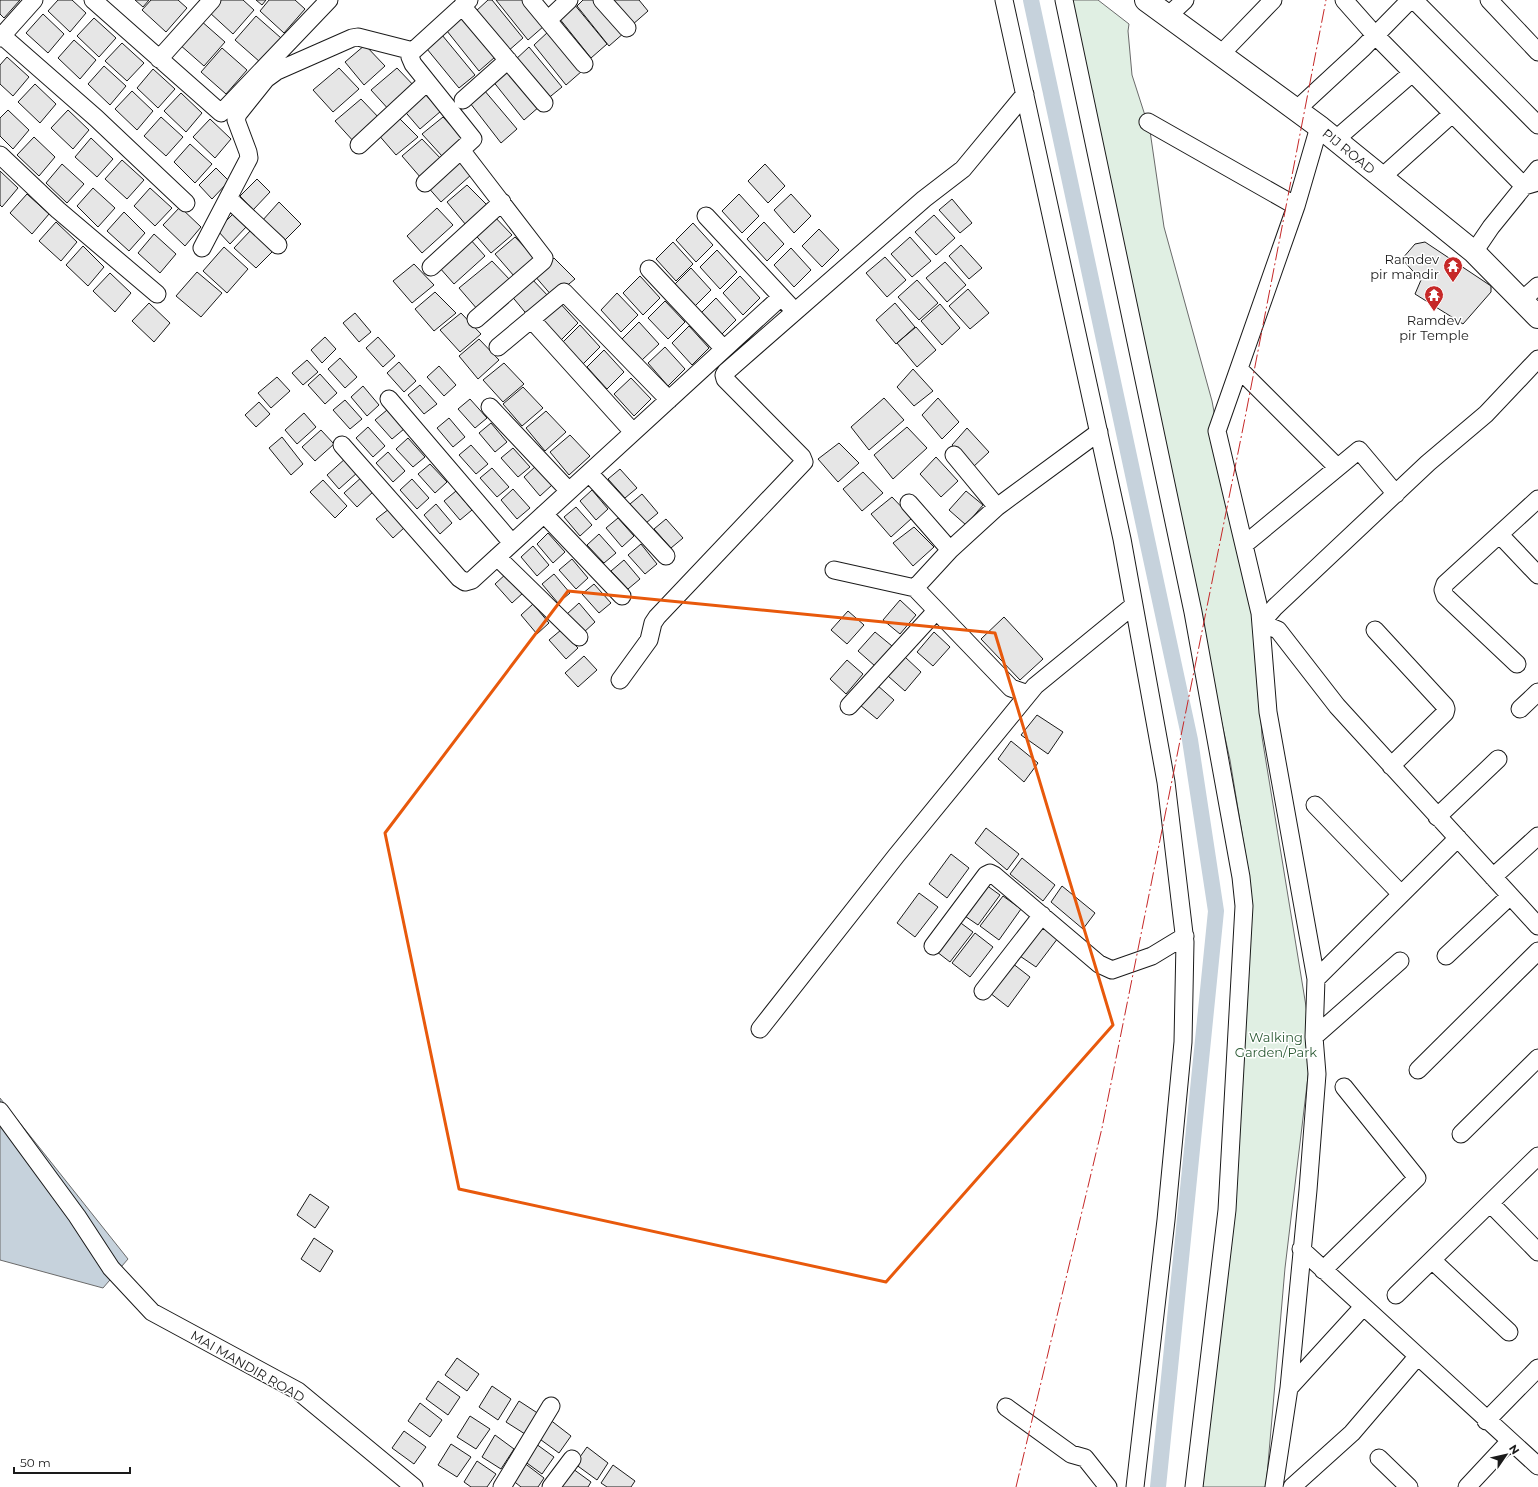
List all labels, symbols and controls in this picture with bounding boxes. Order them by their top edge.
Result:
street label: PIJ ROAD [1319,125,1379,177]
place label: Ramdev pir mandir [1370,251,1440,282]
temple icon: Ramdev pir mandir [1442,255,1464,283]
temple icon: Ramdev pir Temple [1423,284,1445,312]
place label: Ramdev pir Temple [1399,312,1469,343]
park label: Walking Garden/Park [1235,1029,1317,1060]
street label: MAI MANDIR ROAD [188,1327,308,1405]
north arrow [1486,1435,1526,1475]
text: N [1506,1442,1523,1457]
scale bar [14,1449,130,1475]
text: 50 m [20,1455,51,1470]

